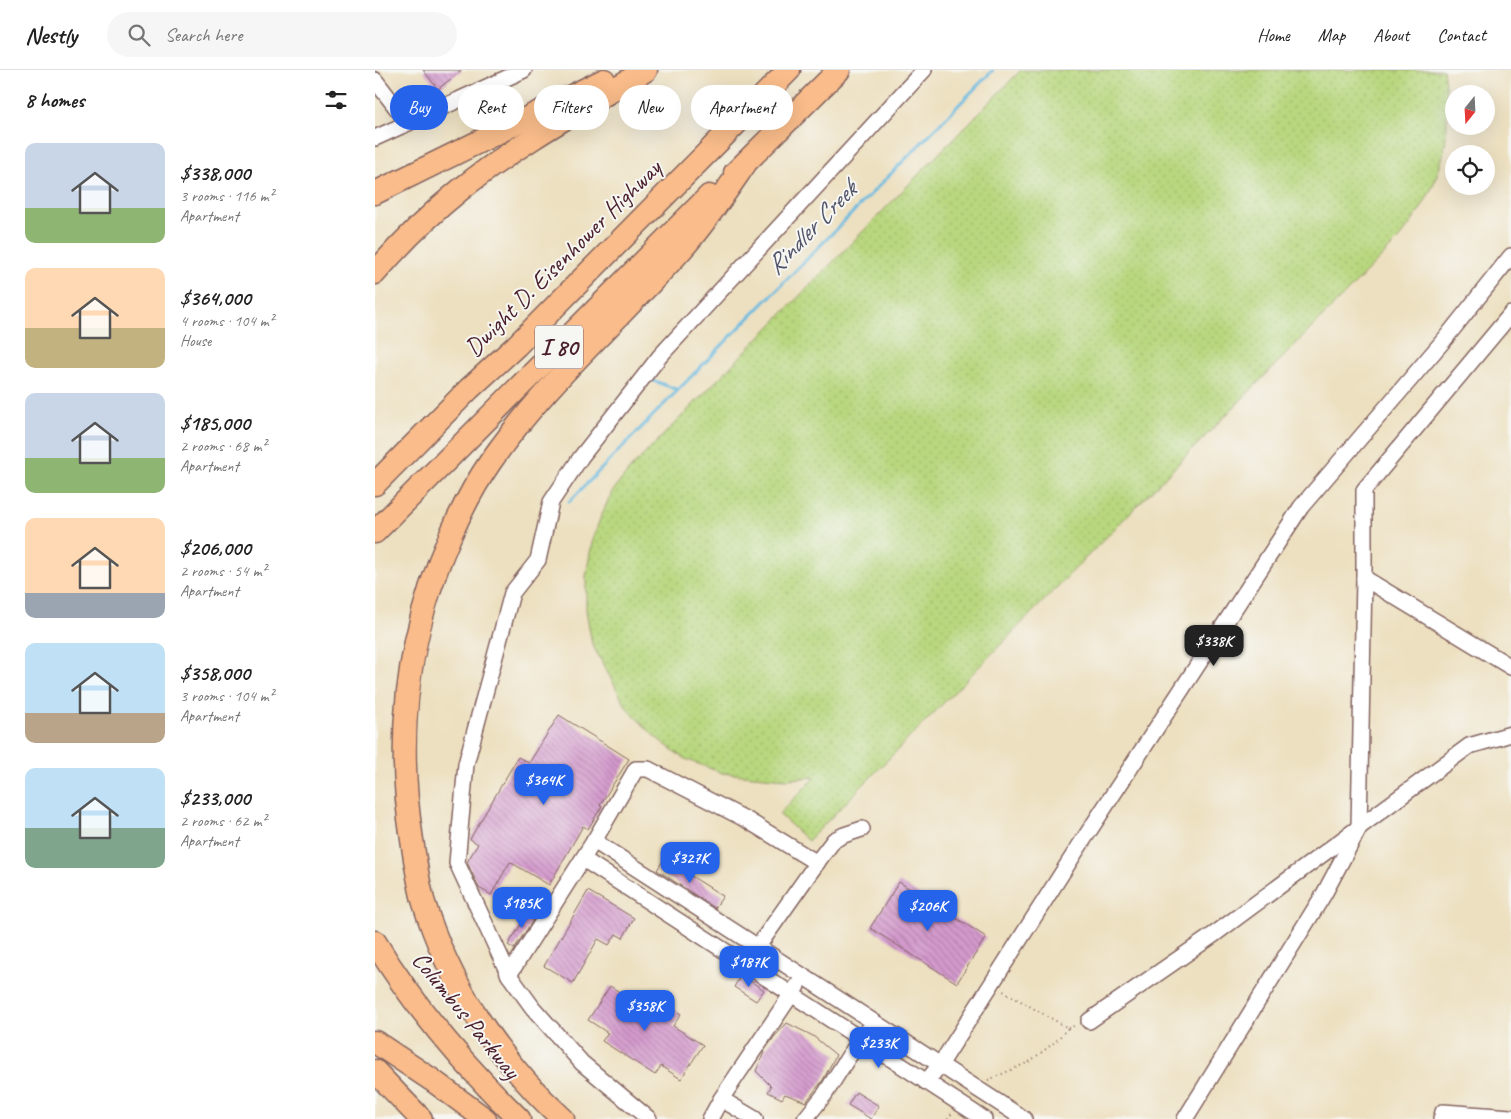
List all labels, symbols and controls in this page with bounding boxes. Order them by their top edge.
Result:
search box [107,12,457,57]
text: Nestly [25,20,77,50]
icon: search [125,21,153,49]
text: Search here [165,23,242,47]
text: Home [1257,24,1290,46]
text: Map [1318,24,1345,46]
text: About [1373,24,1409,46]
text: Contact [1437,24,1486,46]
chip: Buy [390,85,448,130]
chip: Rent [458,85,524,130]
chip: Filters [534,85,609,130]
chip: New [619,85,681,130]
chip: Apartment [691,85,793,130]
north arrow [1445,85,1495,135]
map controls [1445,85,1495,195]
icon: filters [322,86,350,114]
text: 8 homes [25,87,84,113]
button: locate [1445,145,1495,195]
street label: Dwight D. Eisenhower Highway [458,151,670,363]
text: $338,000 [180,160,250,186]
icon: home [65,163,125,223]
water label: Rindler Creek [758,170,867,282]
text: 3 rooms · 116 m² [180,186,274,206]
text: Apartment [180,206,239,226]
text: $364,000 [180,285,251,311]
icon: home [65,288,125,348]
text: 4 rooms · 104 m² [180,311,274,331]
road number: I 80 [535,326,583,368]
text: House [180,331,211,351]
text: $185,000 [180,410,250,436]
icon: home [65,413,125,473]
text: 2 rooms · 68 m² [180,436,266,456]
text: Apartment [180,456,239,476]
text: $206,000 [180,535,251,561]
icon: home [65,538,125,598]
text: 2 rooms · 54 m² [180,561,266,581]
text: Apartment [180,581,239,601]
pin: $338K [1179,624,1249,667]
text: $338K [1196,631,1232,651]
text: $358,000 [180,660,250,686]
icon: home [65,663,125,723]
text: 3 rooms · 104 m² [180,686,274,706]
text: Apartment [180,706,239,726]
pin: $364K [509,764,579,806]
text: $364K [525,770,563,790]
text: $233,000 [180,785,250,811]
icon: home [65,788,125,848]
text: 2 rooms · 62 m² [180,811,266,831]
text: Apartment [180,831,239,851]
pin: $327K [655,842,725,884]
text: $327K [672,848,708,868]
pin: $185K [487,886,557,929]
pin: $206K [893,890,963,932]
text: $185K [504,893,540,913]
text: $206K [909,896,947,916]
street label: Columbus Parkway [405,945,528,1087]
pin: $187K [714,946,784,988]
text: $187K [731,952,767,972]
pin: $358K [610,990,680,1032]
text: $358K [627,996,663,1016]
pin: $233K [844,1026,914,1069]
text: $233K [861,1033,897,1053]

